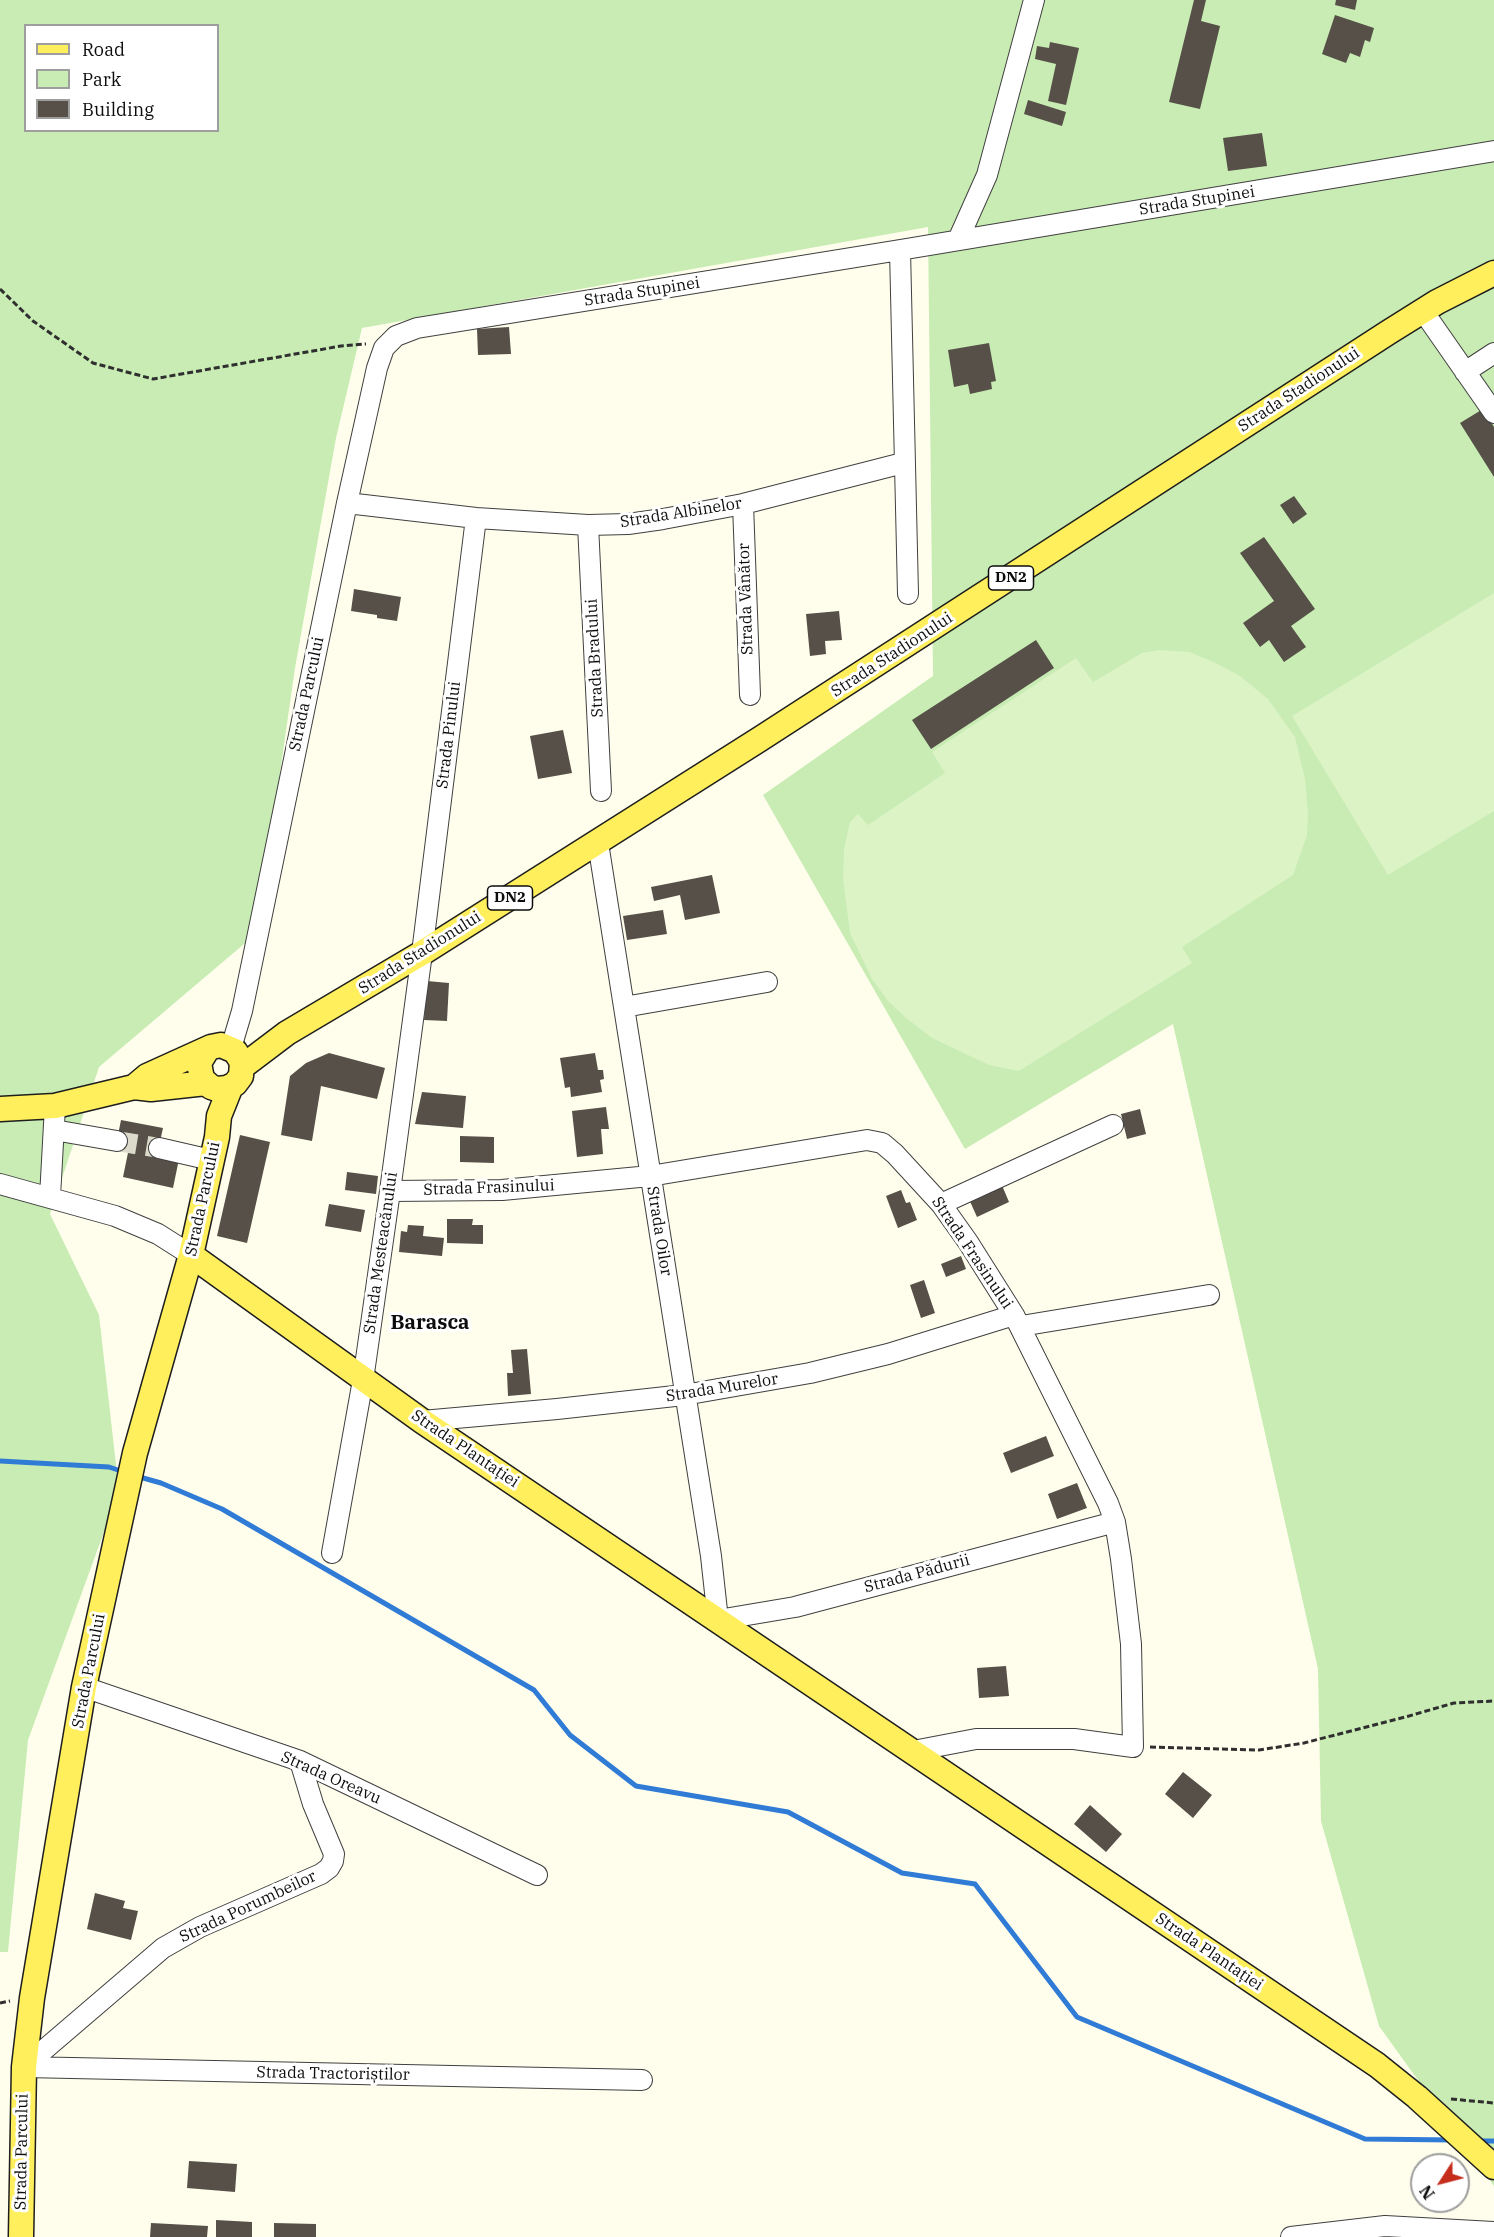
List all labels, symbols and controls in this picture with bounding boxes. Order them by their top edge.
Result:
legend [24,24,219,132]
text: Road [82,38,125,61]
text: Park [82,68,121,91]
text: Building [82,98,154,121]
street label: Strada Stupinei [1138,182,1256,220]
street label: Strada Stupinei [583,273,701,311]
street label: Strada Stadionului [1235,344,1363,436]
street label: Strada Albinelor [619,494,743,532]
street label: Strada Vânător [734,543,758,655]
road number: DN2 [988,566,1034,590]
street label: Strada Bradului [582,598,608,718]
street label: Strada Stadionului [828,609,956,701]
street label: Strada Parcului [285,635,329,753]
street label: Strada Pinului [433,680,465,790]
road number: DN2 [488,886,532,910]
street label: Strada Stadionului [355,908,485,998]
street label: Strada Parcului [181,1140,225,1258]
street label: Strada Mesteacănului [360,1171,402,1335]
street label: Strada Frasinului [423,1176,555,1200]
street label: Strada Oilor [642,1185,676,1277]
street label: Strada Frasinului [927,1193,1017,1313]
district label: Barasca [391,1311,469,1335]
street label: Strada Murelor [664,1370,780,1406]
street label: Strada Plantației [408,1406,522,1492]
street label: Strada Pădurii [862,1551,972,1597]
street label: Strada Parcului [68,1612,110,1730]
street label: Strada Oreavu [278,1747,384,1809]
street label: Strada Porumbeilor [177,1867,319,1947]
street label: Strada Plantației [1152,1909,1266,1995]
street label: Strada Tractoriștilor [256,2063,410,2085]
street label: Strada Parcului [11,2094,33,2210]
north arrow [1410,2153,1470,2213]
text: N [1415,2181,1439,2203]

